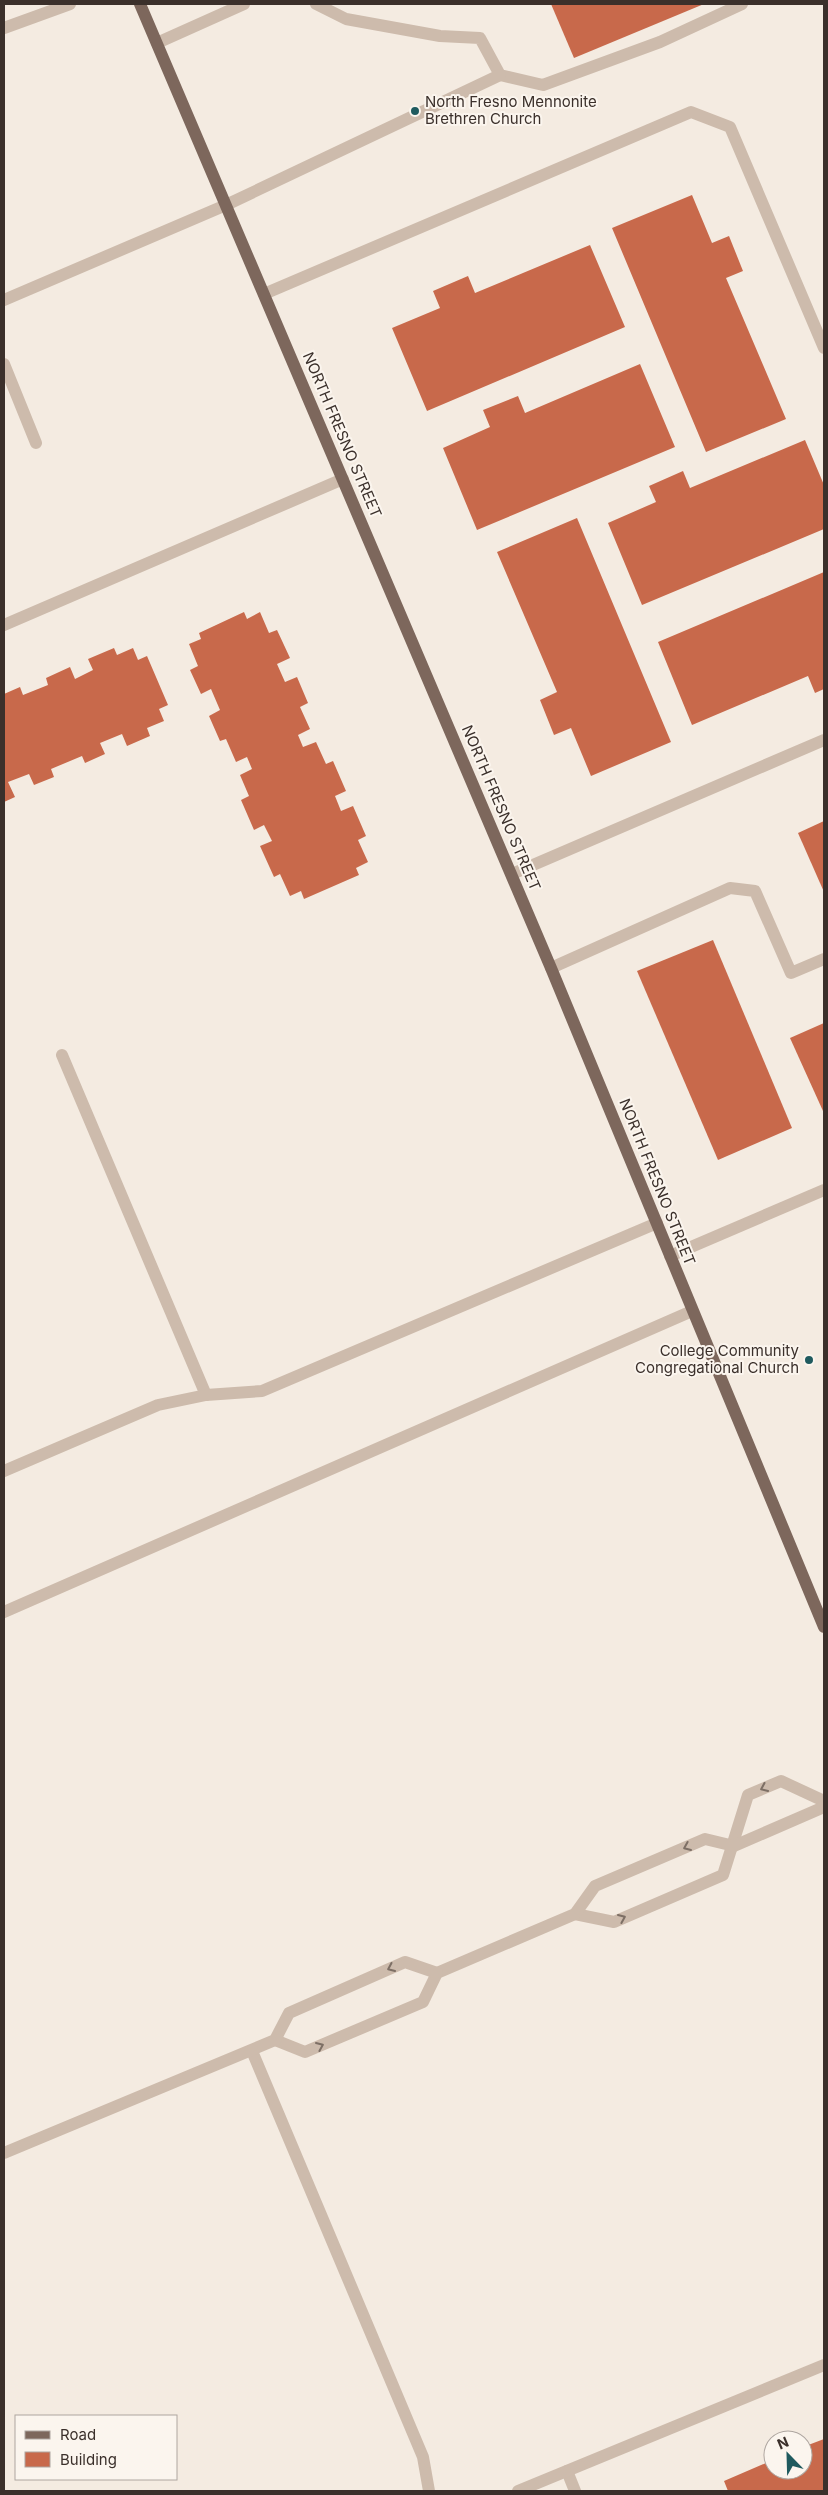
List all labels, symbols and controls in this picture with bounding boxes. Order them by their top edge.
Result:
place label: North Fresno Mennonite Brethren Church [425,92,597,128]
marker: North Fresno Mennonite Brethren Church [409,105,421,117]
street label: NORTH FRESNO STREET [299,349,386,521]
street label: NORTH FRESNO STREET [458,722,545,894]
street label: NORTH FRESNO STREET [615,1096,700,1268]
place label: College Community Congregational Church [635,1341,800,1377]
marker: College Community Congregational Church [803,1354,815,1366]
one-way arrow [760,1782,769,1793]
one-way arrow [683,1840,692,1851]
one-way arrow [617,1914,626,1925]
one-way arrow [387,1961,396,1972]
one-way arrow [315,2042,324,2052]
legend [15,2415,178,2480]
text: Road [60,2425,96,2444]
north arrow [763,2430,813,2480]
text: N [774,2433,791,2452]
text: Building [60,2450,117,2469]

